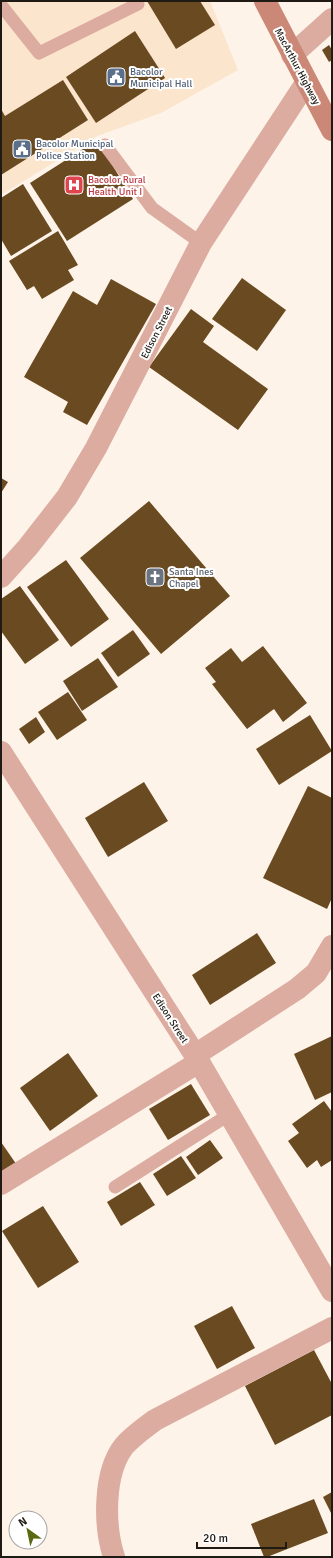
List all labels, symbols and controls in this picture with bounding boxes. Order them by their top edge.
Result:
street label: MacArthur Highway [272,26,322,107]
public building icon: Bacolor Municipal Hall [105,66,127,88]
place label: Bacolor Municipal Hall [130,66,192,90]
public building icon: Bacolor Municipal Police Station [11,138,33,160]
place label: Bacolor Municipal Police Station [36,138,113,162]
hospital icon: Bacolor Rural Health Unit I [63,174,85,196]
place label: Bacolor Rural Health Unit I [88,174,146,198]
street label: Edison Street [139,304,175,360]
church icon: Santa Ines Chapel [144,566,166,588]
place label: Santa Ines Chapel [169,566,214,590]
street label: Edison Street [150,991,191,1046]
north arrow [8,1510,48,1550]
text: N [16,1514,30,1530]
scale bar [197,1524,286,1550]
text: 20 m [203,1531,228,1546]

